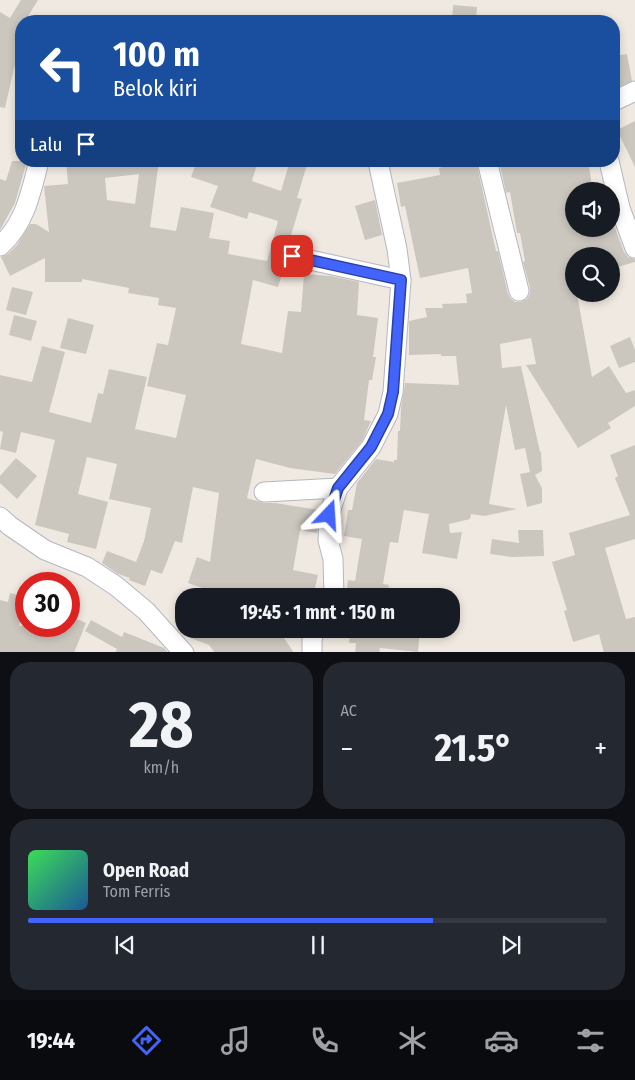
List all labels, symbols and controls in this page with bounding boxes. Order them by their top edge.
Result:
text: 100 m [113,33,200,75]
icon: left [30,35,95,100]
text: Belok kiri [113,75,198,102]
icon: arrive [72,130,100,158]
text: Lalu [30,133,62,156]
map controls [565,182,620,302]
button: sound [565,182,620,237]
pin [271,235,313,277]
icon: arrive [278,242,306,270]
button: search [565,247,620,302]
position arrow [302,488,354,540]
speed limit sign: 30 [15,572,80,637]
text: 19:45 · 1 mnt · 150 m [240,601,395,624]
text: 28 [129,686,193,764]
text: AC [341,701,357,720]
text: 21.5° [435,725,513,771]
text: − [341,732,353,765]
text: + [594,732,607,765]
text: km/h [143,758,179,777]
text: Open Road [103,859,189,882]
text: Tom Ferris [103,882,170,901]
icon: previous [111,931,139,959]
icon: pause [304,931,332,959]
icon: next [497,931,525,959]
icon: directions [129,1023,164,1058]
icon: music [218,1023,253,1058]
icon: phone [307,1023,342,1058]
icon: climate [395,1023,430,1058]
icon: car [484,1023,519,1058]
icon: filters [573,1023,608,1058]
text: 19:44 [27,1027,75,1054]

